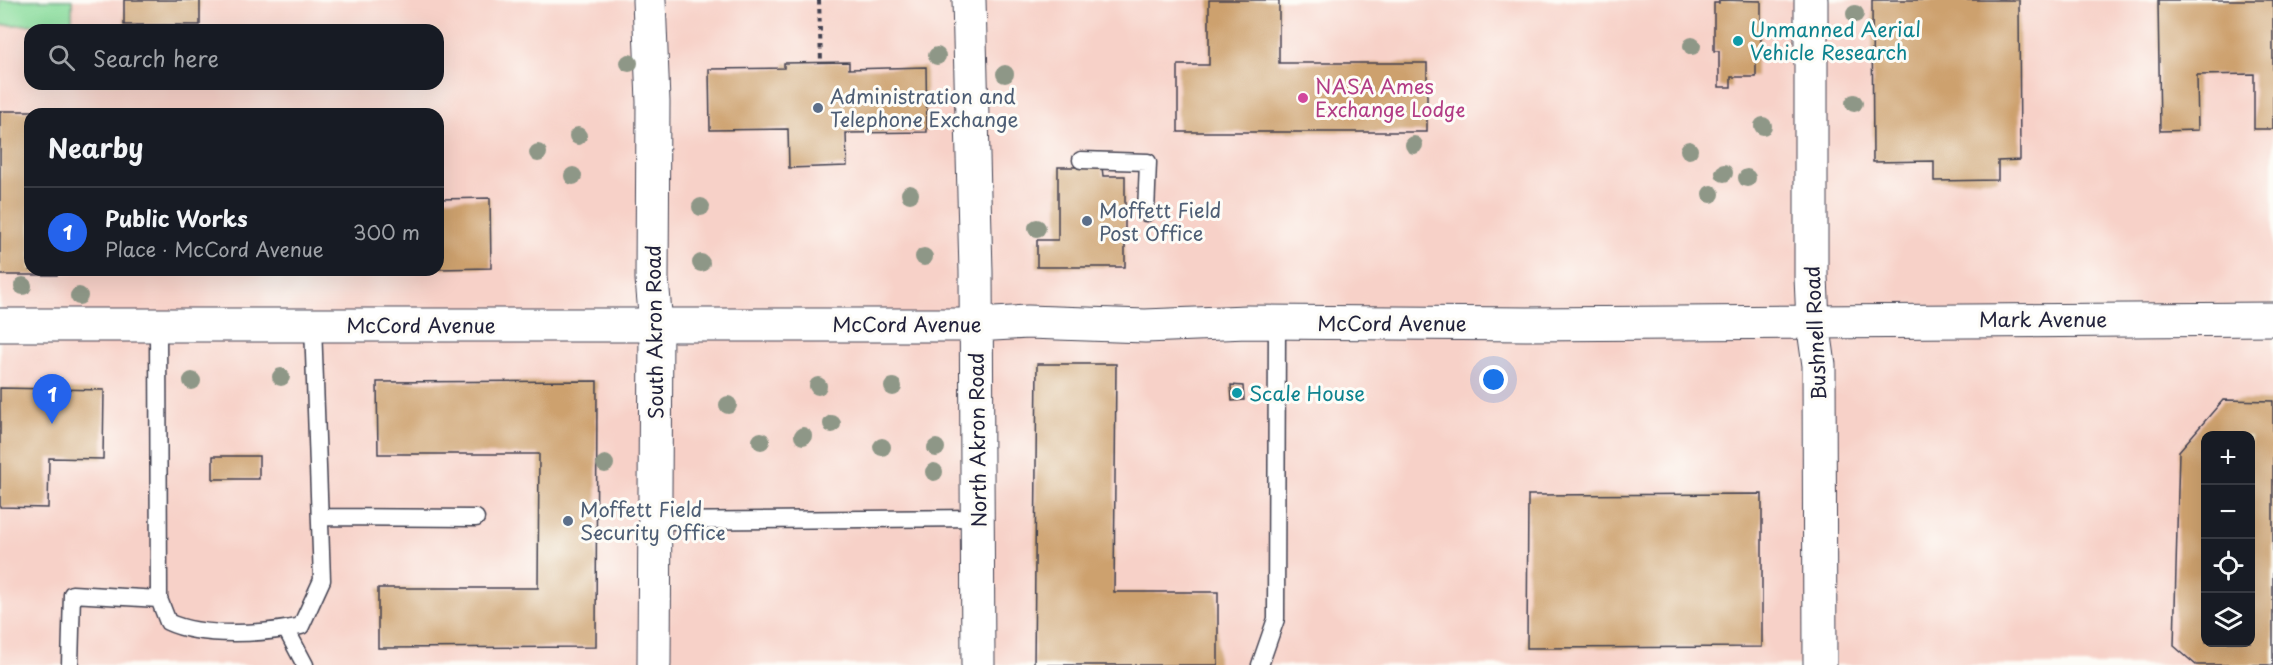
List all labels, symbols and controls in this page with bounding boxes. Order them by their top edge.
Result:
place label: Unmanned Aerial Vehicle Research [1750,14,1921,67]
search box [24,24,444,90]
marker: Unmanned Aerial Vehicle Research [1731,34,1745,48]
icon: search [45,41,78,74]
text: Search here [93,41,219,74]
place label: NASA Ames Exchange Lodge [1315,71,1465,124]
place label: Administration and Telephone Exchange [830,81,1018,134]
marker: NASA Ames Exchange Lodge [1296,91,1310,105]
marker: Administration and Telephone Exchange [811,101,825,115]
text: Nearby [48,128,143,167]
place label: Moffett Field Post Office [1099,195,1221,248]
text: Public Works [105,201,248,234]
marker: Moffett Field Post Office [1080,214,1094,228]
text: 1 [63,217,72,247]
text: 300 m [353,217,420,247]
text: Place · McCord Avenue [105,234,324,264]
street label: South Akron Road [637,245,671,419]
street label: Bushnell Road [1796,265,1834,401]
street label: Mark Avenue [1979,304,2107,334]
street label: McCord Avenue [1317,308,1467,338]
street label: McCord Avenue [832,309,982,339]
street label: McCord Avenue [346,310,496,340]
street label: North Akron Road [960,352,994,528]
your location [1479,365,1508,394]
pin: 1 [32,374,72,424]
place label: Scale House [1249,378,1365,408]
marker: Scale House [1230,386,1244,400]
map controls [2201,431,2255,647]
button: + [2201,431,2255,485]
button: − [2201,485,2255,539]
place label: Moffett Field Security Office [580,494,726,547]
marker: Moffett Field Security Office [561,514,575,528]
button: locate [2201,539,2255,593]
button: layers [2201,593,2255,647]

